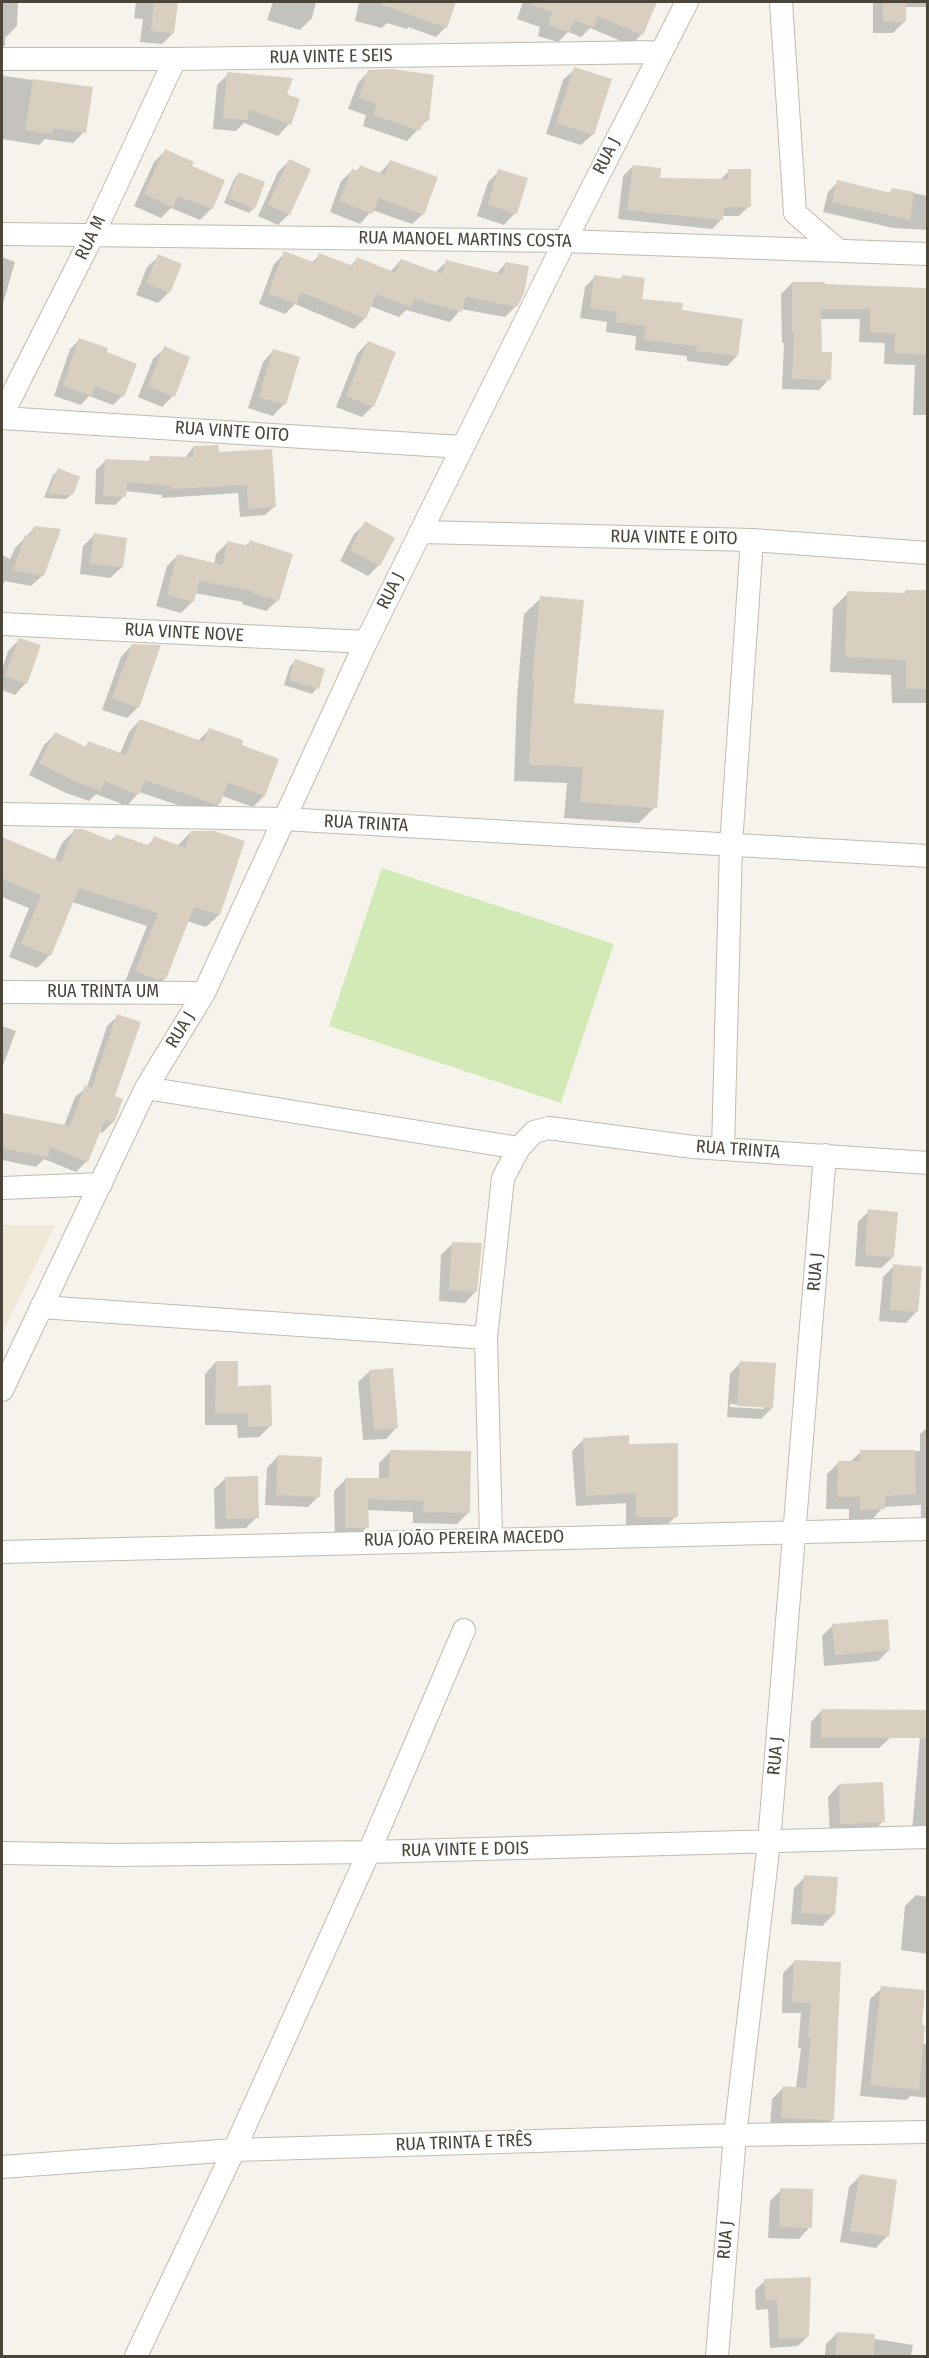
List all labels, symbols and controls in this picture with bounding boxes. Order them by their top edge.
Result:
street label: RUA VINTE E SEIS [269,45,393,69]
street label: RUA J [589,134,625,178]
street label: RUA M [71,212,111,264]
street label: RUA MANOEL MARTINS COSTA [358,227,572,253]
street label: RUA VINTE OITO [174,417,290,447]
street label: RUA VINTE E OITO [610,526,738,550]
street label: RUA J [373,569,409,613]
street label: RUA VINTE NOVE [124,619,244,647]
street label: RUA TRINTA [323,811,409,837]
street label: RUA TRINTA UM [47,981,159,1003]
street label: RUA J [162,1008,200,1052]
street label: RUA TRINTA [695,1136,781,1164]
street label: RUA J [804,1252,828,1292]
street label: RUA JOÃO PEREIRA MACEDO [364,1526,564,1552]
street label: RUA J [764,1736,788,1776]
street label: RUA VINTE E DOIS [401,1838,529,1862]
street label: RUA TRINTA E TRÊS [395,2130,533,2156]
street label: RUA J [714,2220,738,2260]

